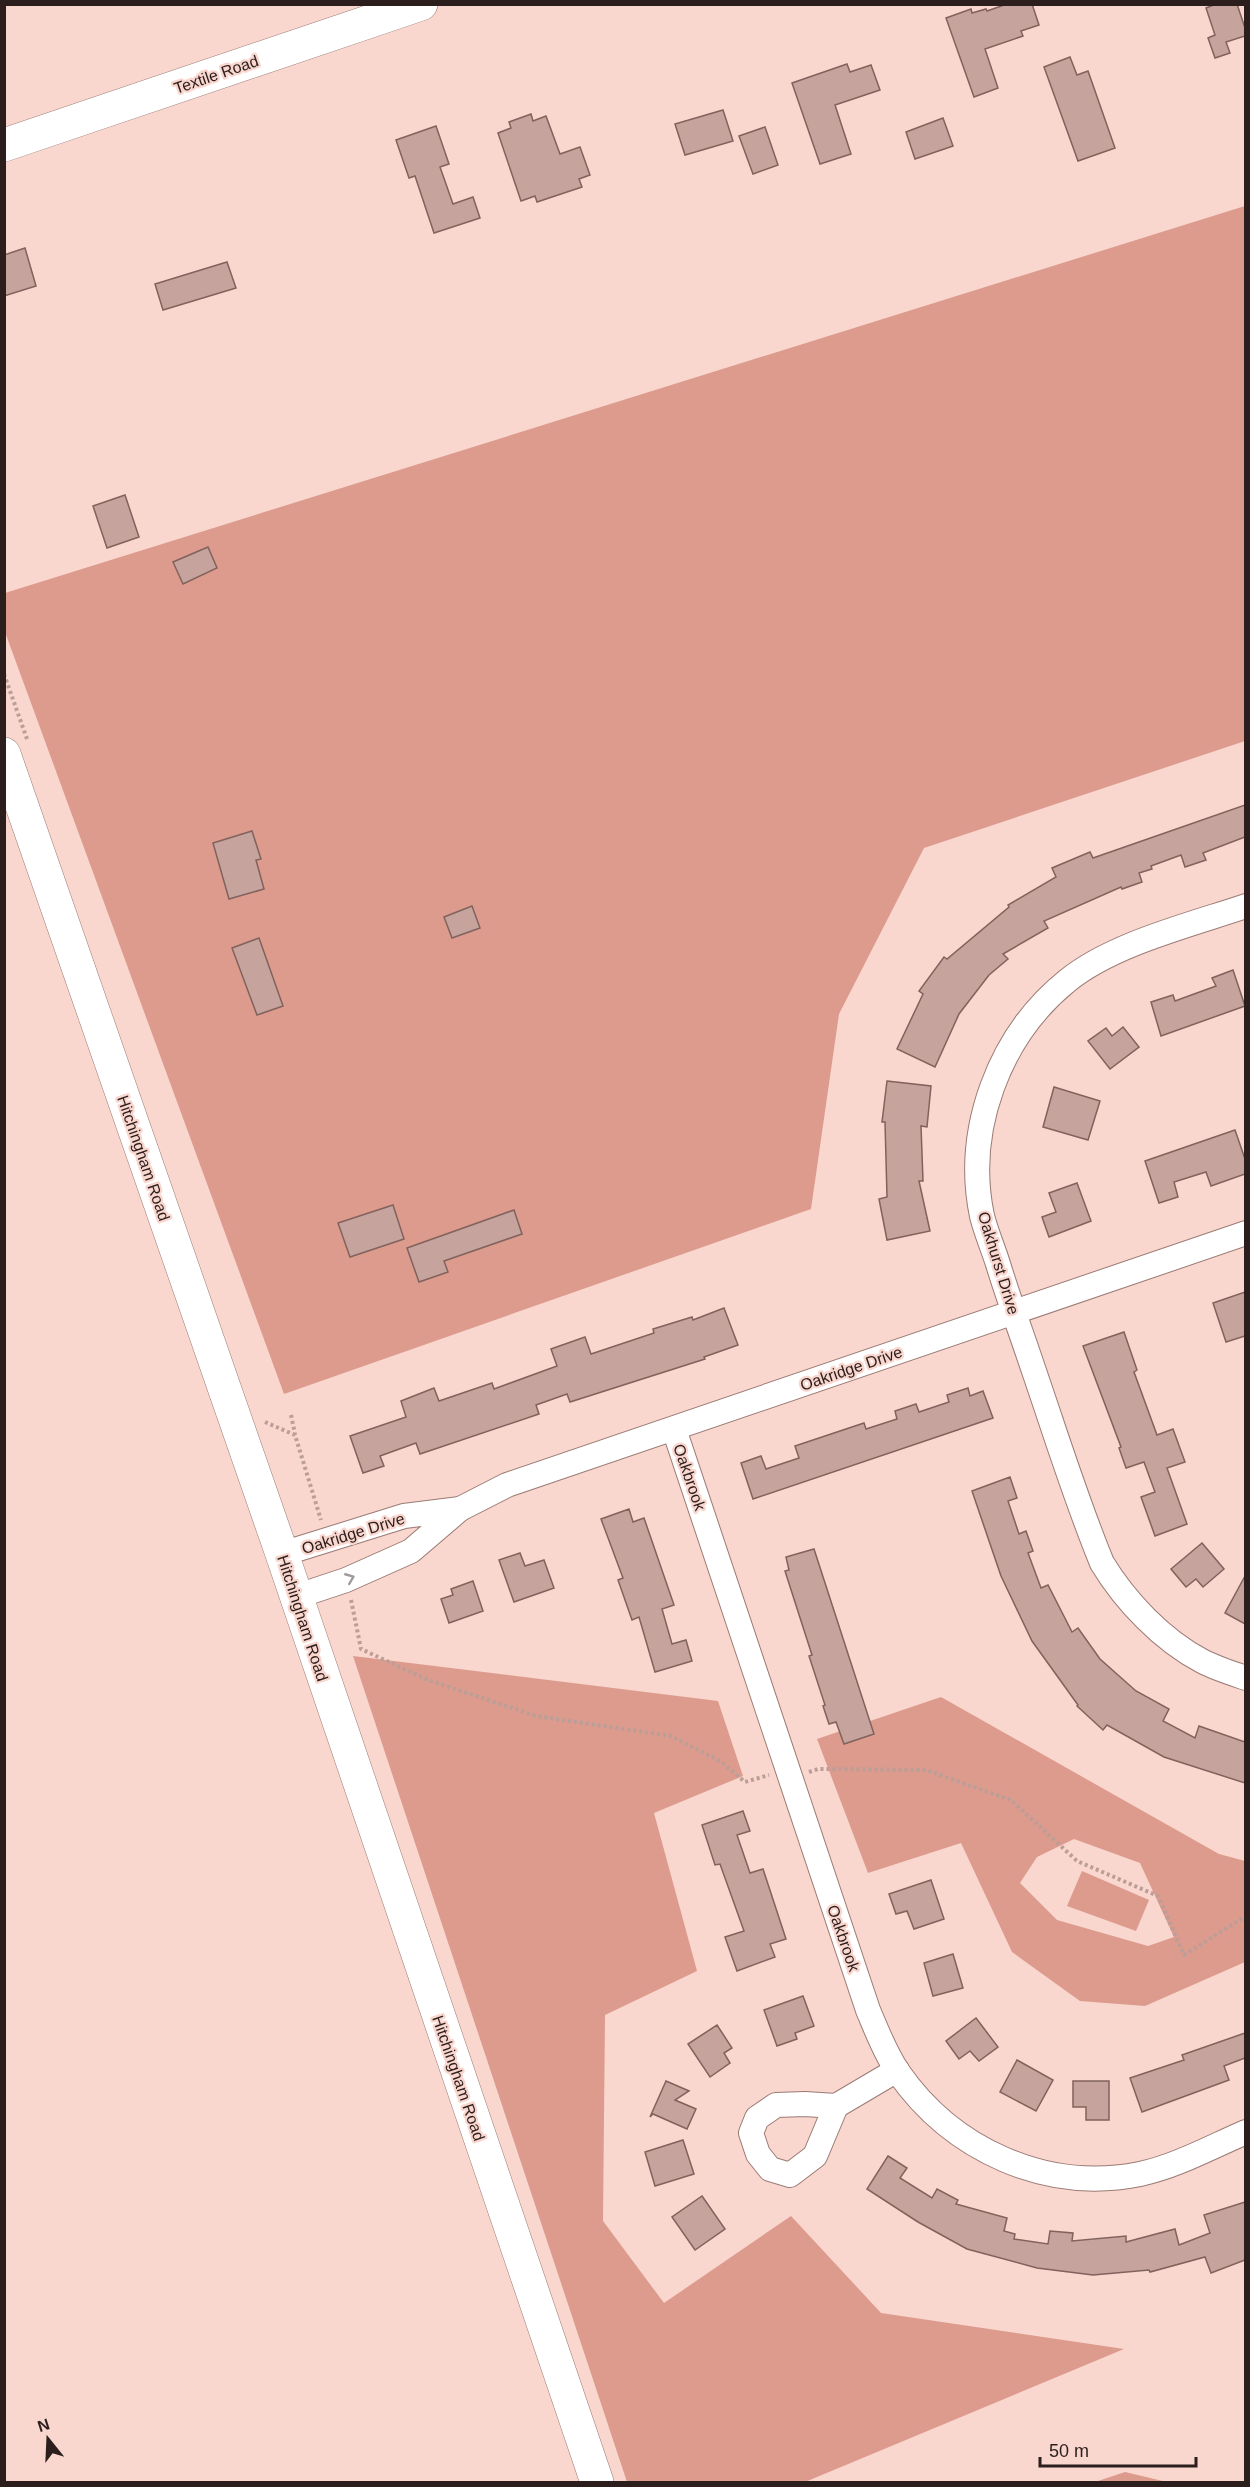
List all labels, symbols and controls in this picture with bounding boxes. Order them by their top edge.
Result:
street label: Textile Road [172,52,261,97]
street label: Hitchingham Road [114,1093,173,1223]
street label: Oakhurst Drive [975,1210,1022,1317]
street label: Oakridge Drive [798,1343,904,1394]
street label: Oakbrook [670,1442,709,1514]
street label: Oakridge Drive [300,1510,407,1557]
street label: Hitchingham Road [274,1553,331,1683]
one-way arrow [344,1573,355,1585]
street label: Oakbrook [824,1903,863,1975]
street label: Hitchingham Road [429,2013,488,2143]
north arrow [18,2409,78,2469]
text: N [35,2415,52,2435]
scale bar [1040,2430,1196,2468]
text: 50 m [1049,2441,1089,2461]

